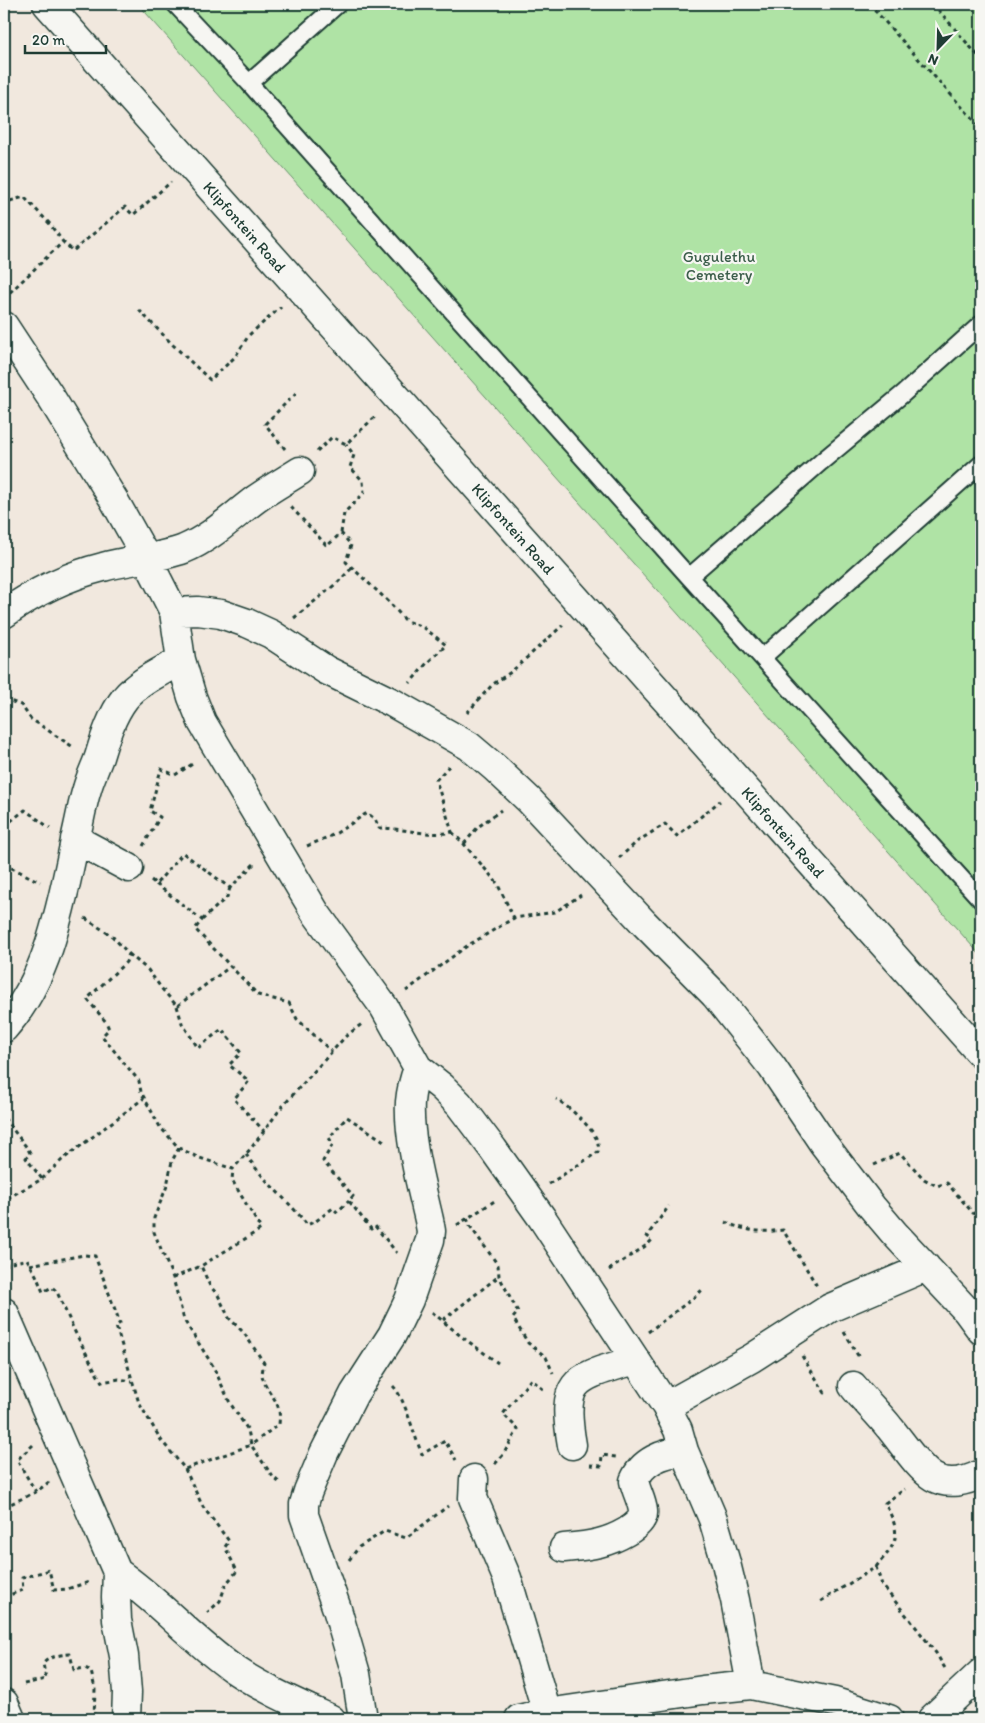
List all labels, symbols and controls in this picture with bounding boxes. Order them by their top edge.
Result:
scale bar [25,22,106,54]
north arrow [912,22,962,72]
text: 20 m [32,31,66,49]
text: N [925,50,941,69]
street label: Klipfontein Road [200,177,291,276]
park label: Gugulethu Cemetery [683,247,755,284]
street label: Klipfontein Road [468,479,559,578]
street label: Klipfontein Road [738,782,829,881]

